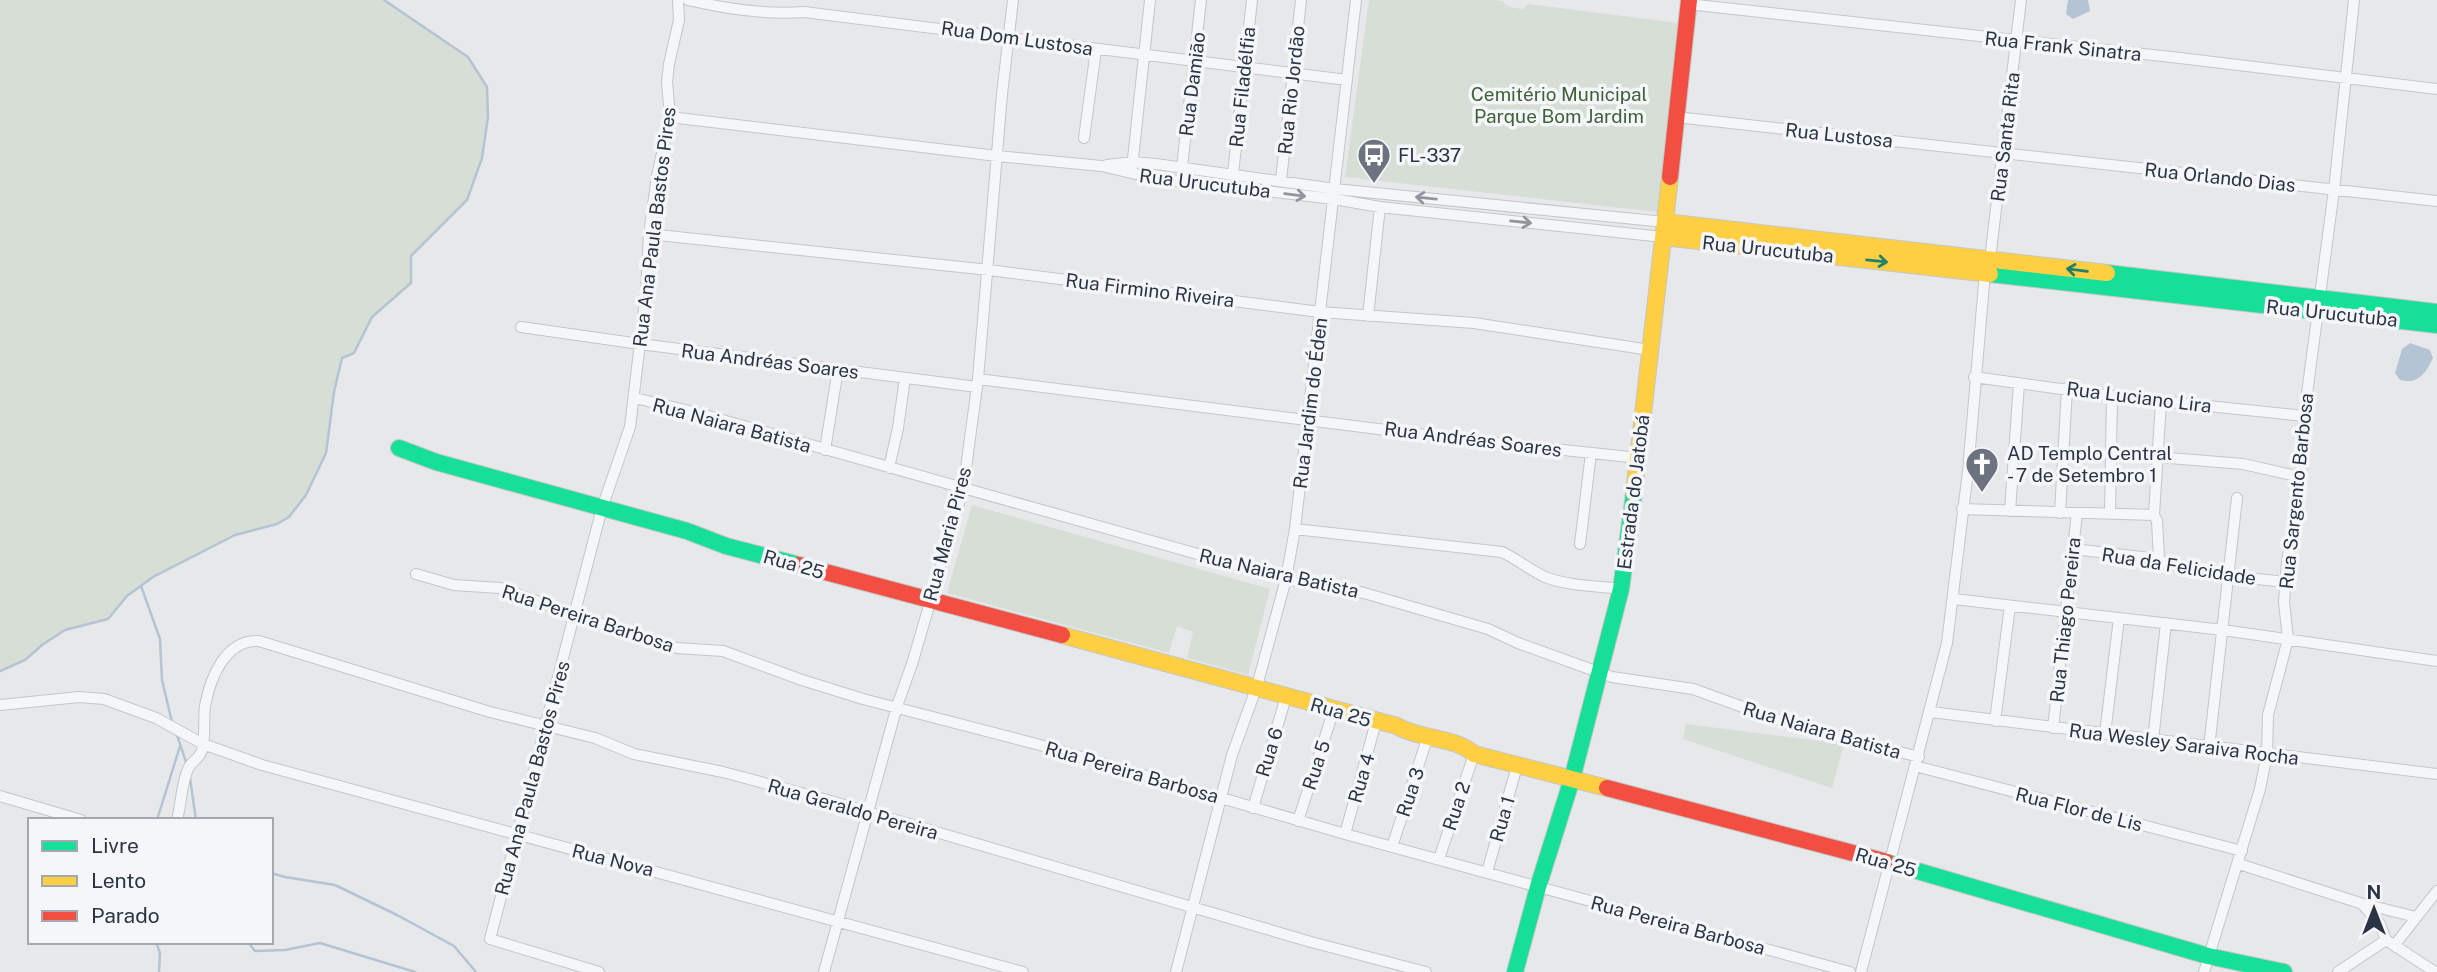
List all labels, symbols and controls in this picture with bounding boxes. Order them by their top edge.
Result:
street label: Rua Dom Lustosa [940,16,1094,60]
street label: Rua Rio Jordão [1273,24,1309,156]
street label: Rua Filadélfia [1225,26,1259,148]
street label: Rua Frank Sinatra [1984,27,2142,65]
street label: Rua Damião [1175,31,1209,137]
street label: Rua Santa Rita [1986,71,2024,203]
park label: Cemitério Municipal Parque Bom Jardim [1471,83,1647,127]
street label: Rua Ana Paula Bastos Pires [628,106,680,348]
street label: Rua Lustosa [1784,118,1894,152]
bus stop icon: FL-337 [1355,136,1393,185]
place label: FL-337 [1398,144,1461,166]
street label: Rua Orlando Dias [2143,158,2297,196]
street label: Rua Urucutuba [1138,164,1272,202]
one-way arrow [1284,188,1306,201]
one-way arrow [1415,191,1438,204]
one-way arrow [1509,216,1532,229]
street label: Rua Urucutuba [1701,231,1835,267]
one-way arrow [1865,254,1888,267]
one-way arrow [2066,263,2089,276]
street label: Rua Firmino Riveira [1064,269,1236,311]
street label: Rua Urucutuba [2265,295,2399,331]
street label: Rua Jardim do Éden [1289,316,1331,490]
street label: Rua Andréas Soares [680,339,860,383]
street label: Rua Luciano Lira [2065,377,2213,417]
street label: Rua Sargento Barbosa [2275,392,2317,590]
street label: Rua Naiara Batista [650,393,814,457]
street label: Estrada do Jatobá [1613,413,1653,571]
street label: Rua Andréas Soares [1383,417,1563,461]
place label: AD Templo Central - 7 de Setembro 1 [2007,442,2172,486]
church icon: AD Templo Central - 7 de Setembro 1 [1963,445,2001,494]
street label: Rua Maria Pires [919,465,975,603]
street label: Rua Thiago Pereira [2045,536,2085,704]
street label: Rua da Felicidade [2100,543,2258,589]
street label: Rua Naiara Batista [1197,544,1361,602]
street label: Rua 25 [761,545,827,583]
street label: Rua Pereira Barbosa [499,580,677,656]
street label: Rua Ana Paula Bastos Pires [490,658,574,898]
street label: Rua 25 [1308,693,1374,731]
street label: Rua Naiara Batista [1741,697,1903,763]
street label: Rua Wesley Saraiva Rocha [2068,719,2300,769]
street label: Rua 6 [1251,725,1287,779]
street label: Rua Pereira Barbosa [1043,737,1221,807]
street label: Rua 5 [1298,737,1334,793]
street label: Rua 4 [1343,751,1379,805]
street label: Rua 3 [1392,764,1428,820]
street label: Rua Geraldo Pereira [765,774,941,844]
street label: Rua 2 [1438,779,1474,833]
street label: Rua Flor de Lis [2013,783,2145,835]
street label: Rua 1 [1485,794,1519,844]
legend [28,818,273,944]
text: Livre [91,833,139,858]
street label: Rua Nova [570,839,656,881]
street label: Rua 25 [1853,843,1919,881]
text: Lento [91,868,146,893]
north arrow [2339,874,2409,944]
text: N [2367,881,2381,903]
street label: Rua Pereira Barbosa [1588,891,1768,959]
text: Parado [91,903,160,928]

